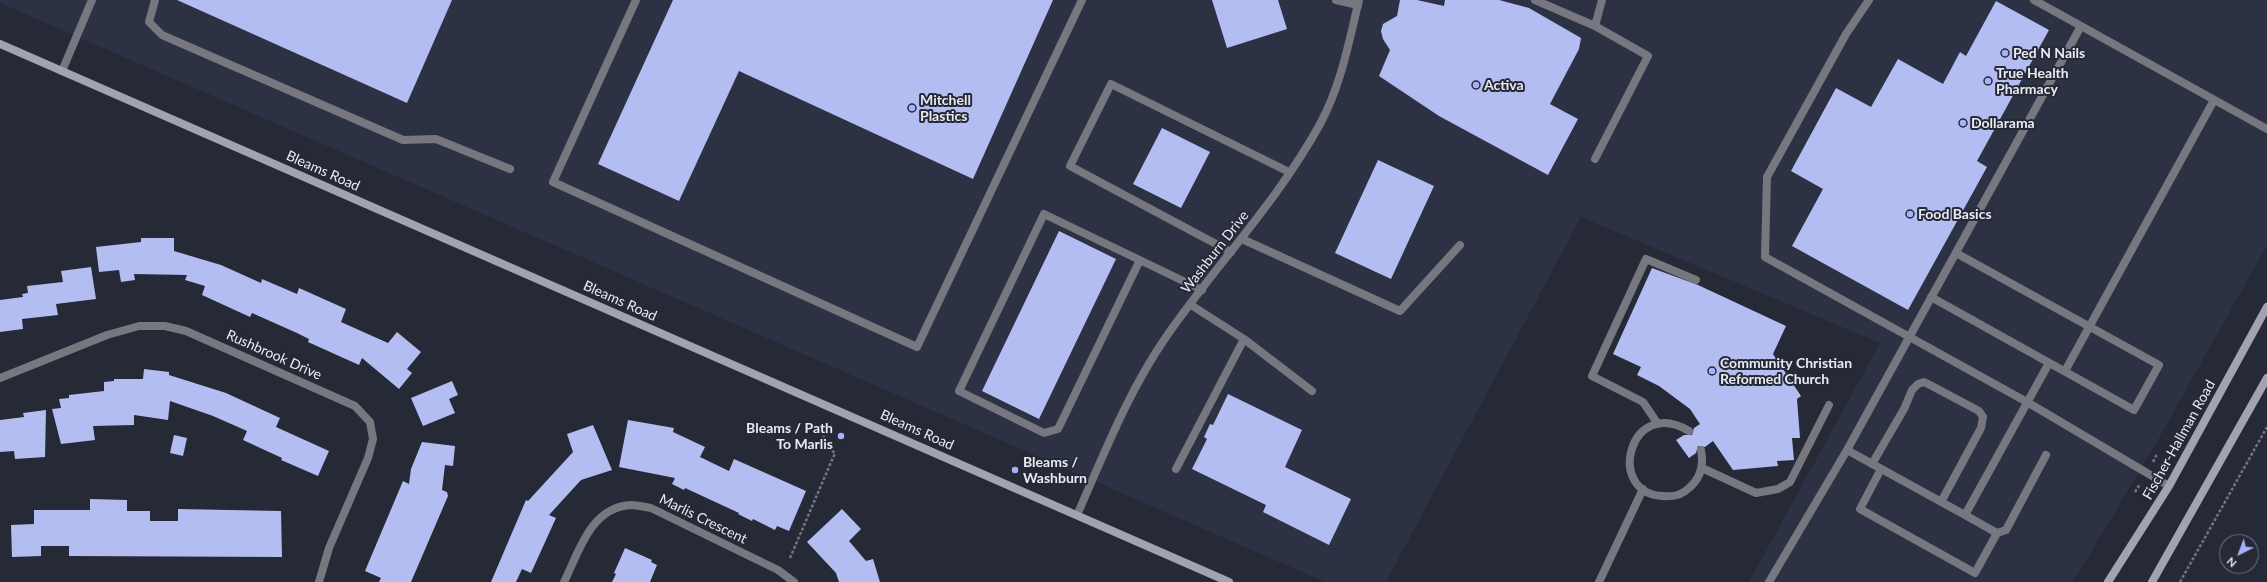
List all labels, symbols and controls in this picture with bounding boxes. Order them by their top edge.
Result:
place label: Ped N Nails [2013,45,2085,61]
marker: Ped N Nails [2000,48,2010,58]
place label: True Health Pharmacy [1996,65,2069,98]
marker: True Health Pharmacy [1983,76,1993,86]
place label: Activa [1484,77,1524,93]
marker: Activa [1471,80,1481,90]
place label: Mitchell Plastics [920,92,971,124]
marker: Mitchell Plastics [907,103,917,113]
place label: Dollarama [1971,115,2035,131]
marker: Dollarama [1958,118,1968,128]
street label: Bleams Road [284,147,362,195]
place label: Food Basics [1918,206,1992,222]
street label: Washburn Drive [1178,207,1252,297]
marker: Food Basics [1905,209,1915,219]
street label: Bleams Road [581,277,659,325]
street label: Rushbrook Drive [224,326,324,384]
place label: Community Christian Reformed Church [1720,355,1852,388]
marker: Community Christian Reformed Church [1707,366,1717,376]
street label: Fischer-Hallman Road [2139,377,2219,503]
street label: Bleams Road [878,406,956,454]
place label: Bleams / Path To Marlis [746,420,833,452]
marker: Bleams / Path To Marlis [836,431,846,441]
place label: Bleams / Washburn [1023,454,1087,486]
marker: Bleams / Washburn [1010,465,1020,475]
street label: Marlis Crescent [656,491,750,547]
north arrow [2219,534,2259,574]
text: N [2224,555,2239,570]

